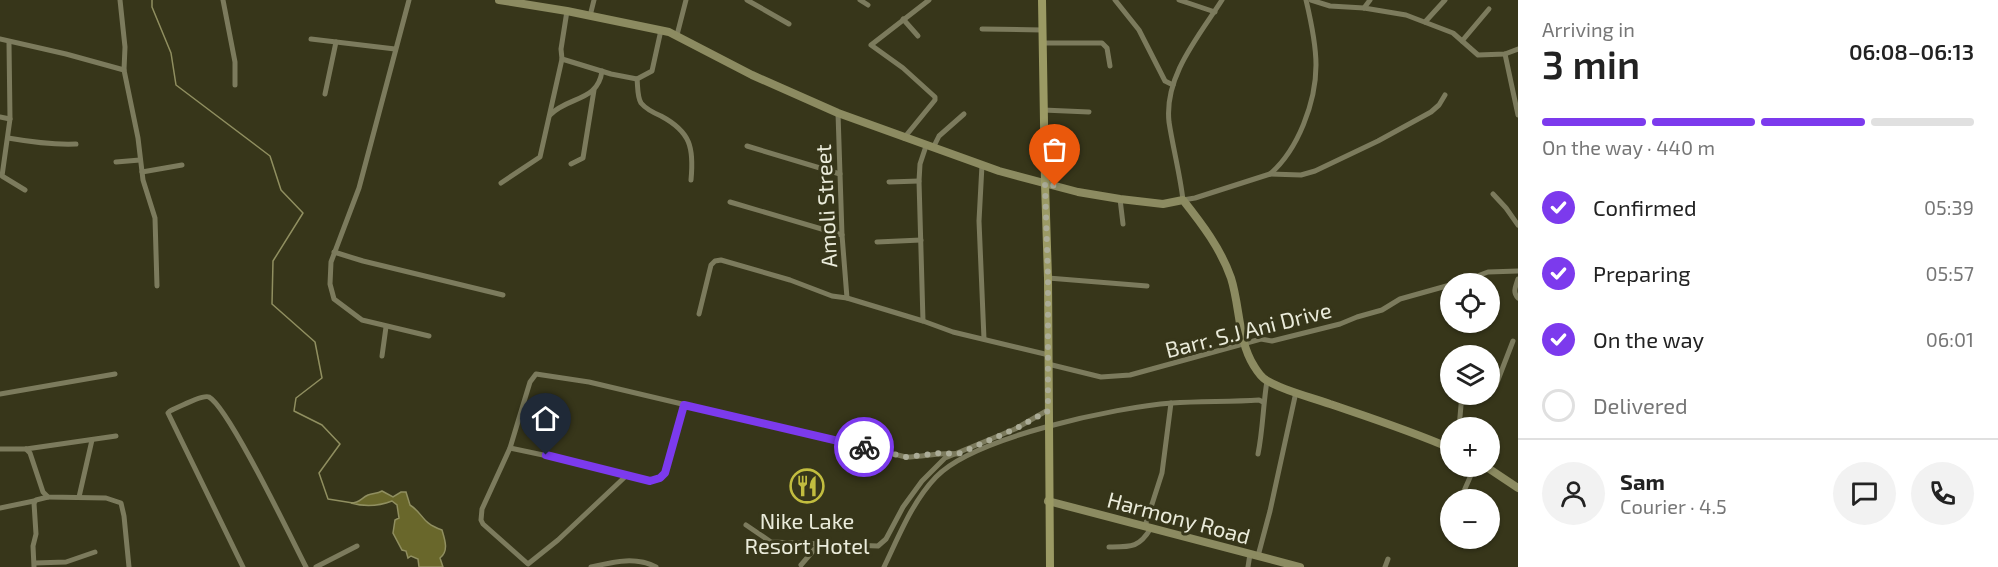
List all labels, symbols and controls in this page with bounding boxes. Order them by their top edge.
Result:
text: Arriving in [1542,17,1635,41]
text: 06:08–06:13 [1849,38,1974,64]
text: 3 min [1542,40,1640,87]
pin [1029,124,1080,186]
icon: bag [1038,133,1071,166]
text: On the way · 440 m [1542,135,1715,159]
street label: Amoli Street [809,144,841,268]
icon: check [1542,191,1575,224]
text: Confirmed [1593,194,1697,220]
text: 05:39 [1924,195,1974,219]
icon: check [1542,257,1575,290]
text: Preparing [1593,260,1691,286]
text: 05:57 [1926,261,1974,285]
map controls [1440,273,1500,549]
button: locate [1440,273,1500,333]
street label: Barr. S.J Ani Drive [1162,296,1334,362]
icon: check [1542,323,1575,356]
text: On the way [1593,326,1704,352]
text: 06:01 [1926,327,1974,351]
button: layers [1440,345,1500,405]
text: Delivered [1593,392,1688,418]
pin [520,393,571,455]
icon: home [529,402,562,435]
courier [834,417,894,477]
button: + [1440,417,1500,477]
icon: bike [848,431,881,464]
button: person [1542,462,1605,525]
button: chat [1833,462,1896,525]
button: phone [1911,462,1974,525]
restaurant icon: Nike Lake Resort Hotel [789,468,825,504]
text: Sam [1620,468,1665,494]
street label: Harmony Road [1105,485,1253,549]
button: − [1440,489,1500,549]
text: Courier · 4.5 [1620,494,1727,518]
place label: Nike Lake Resort Hotel [745,507,870,558]

